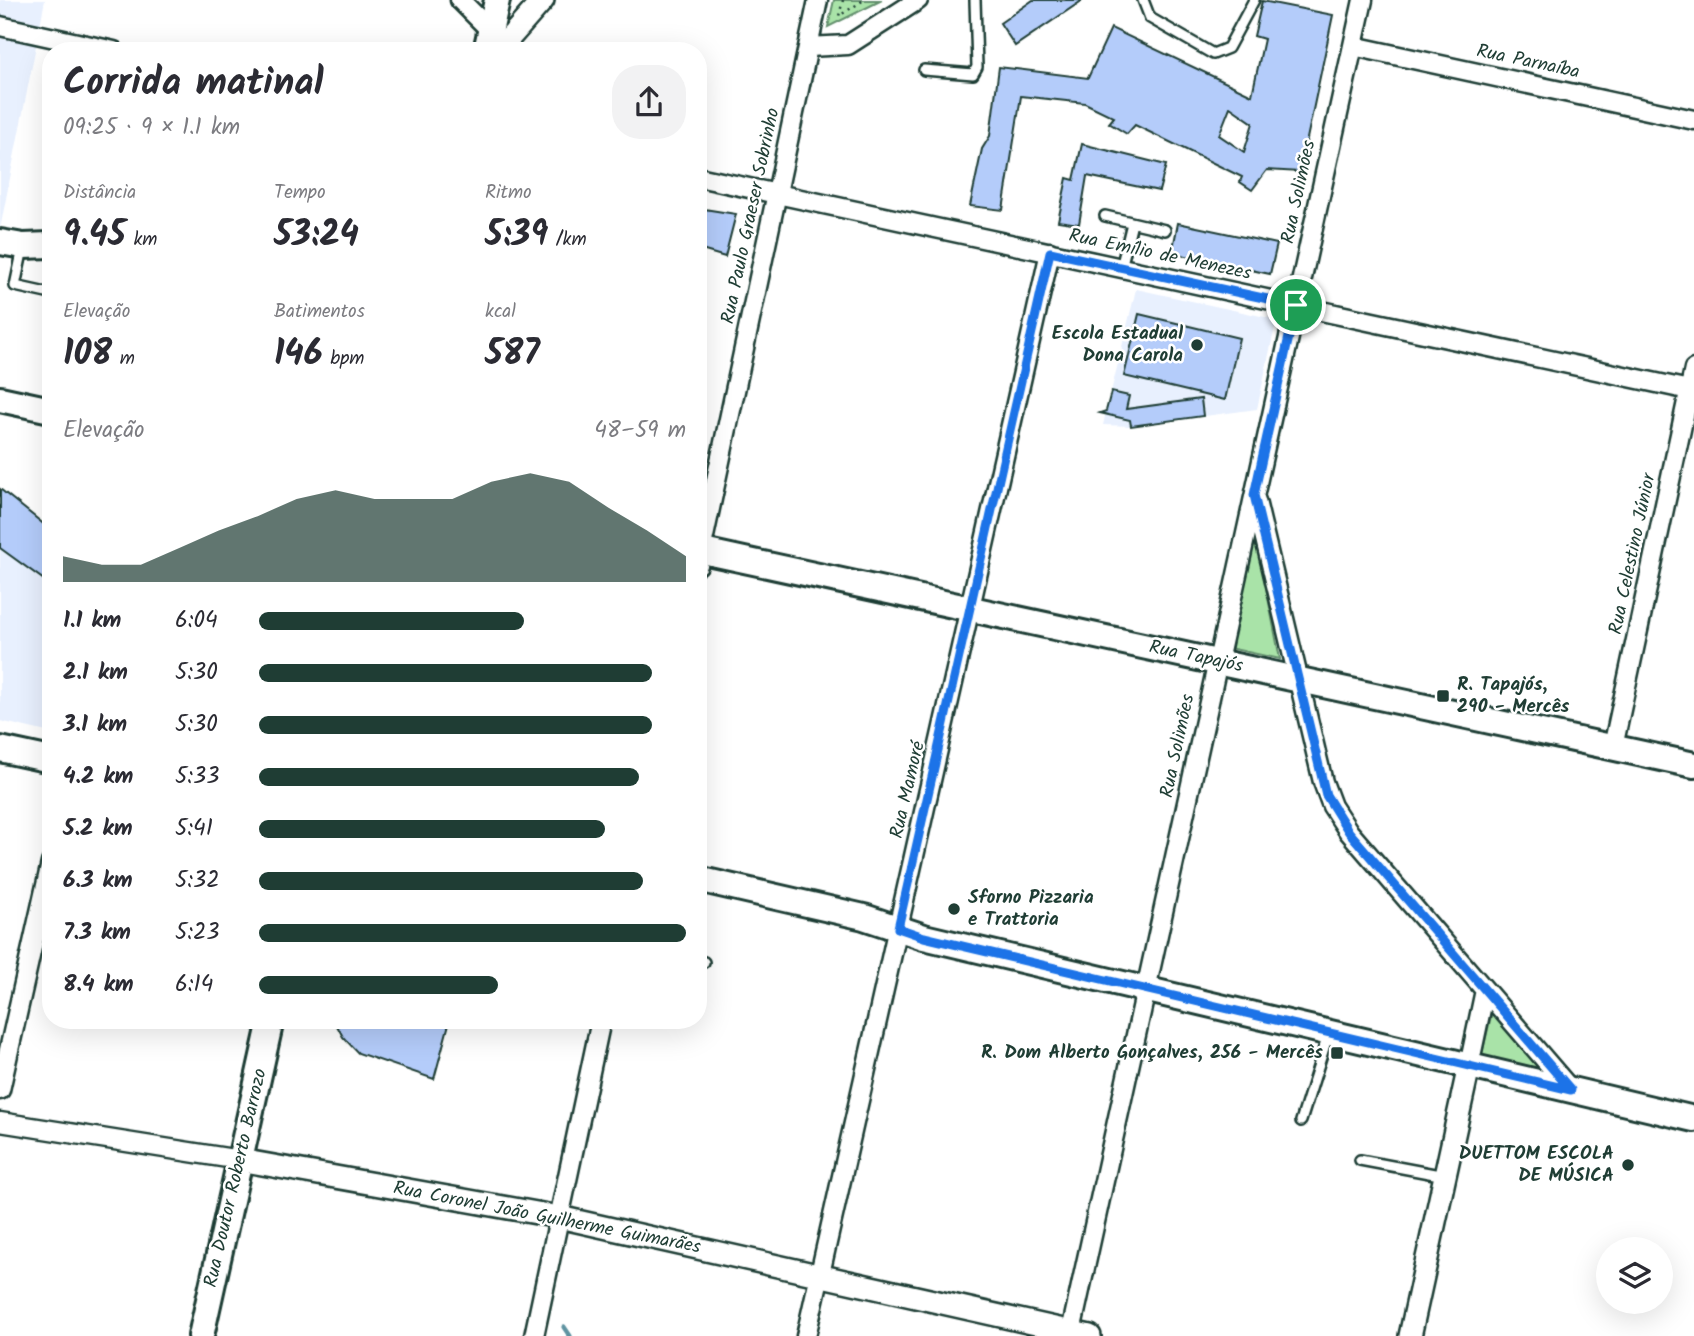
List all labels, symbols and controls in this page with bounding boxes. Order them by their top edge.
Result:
street label: Rua Parnaíba [1474,36,1582,88]
text: Corrida matinal [63,54,324,114]
button: share [612,65,686,139]
street label: Rua Paulo Graeser Sobrinho [713,105,789,327]
text: 09:25 · 9 × 1.1 km [63,110,240,146]
street label: Rua Solimões [1273,138,1325,246]
text: Distância [63,178,136,208]
text: Tempo [274,178,326,208]
text: Ritmo [485,178,532,208]
text: 9.45 [63,208,126,264]
text: 53:24 [274,208,359,264]
text: 5:39 [485,208,548,264]
street label: Rua Emílio de Menezes [1066,221,1254,289]
text: km [126,225,157,255]
text: /km [548,225,587,255]
pin [1266,275,1326,335]
icon: arrive [1277,286,1315,324]
text: Elevação [63,297,130,327]
text: Batimentos [274,297,365,327]
text: kcal [485,297,516,327]
place label: Escola Estadual Dona Carola [1052,319,1184,371]
text: 108 [63,327,112,383]
text: 146 [274,327,323,383]
text: 587 [485,327,540,383]
marker: Escola Estadual Dona Carola [1189,337,1205,353]
text: m [112,344,135,374]
text: bpm [323,344,364,374]
text: Elevação [63,413,145,449]
text: 48–59 m [594,413,686,449]
street label: Rua Celestino Júnior [1601,469,1665,637]
text: 1.1 km [63,603,121,639]
text: 6:04 [175,603,218,639]
street label: Rua Tapajós [1146,632,1246,682]
text: 2.1 km [63,655,128,691]
text: 5:30 [175,655,218,691]
place label: R. Tapajós, 290 - Mercês [1457,670,1570,722]
marker: R. Tapajós, 290 - Mercês [1435,688,1451,704]
street label: Rua Solimões [1152,692,1204,800]
text: 3.1 km [63,707,127,743]
text: 5:30 [175,707,218,743]
street label: Rua Mamoré [882,738,934,842]
text: 4.2 km [63,759,133,795]
text: 5:33 [175,759,219,795]
text: 5.2 km [63,811,133,847]
text: 5:41 [175,811,213,847]
text: 6.3 km [63,863,133,899]
text: 5:32 [175,863,220,899]
place label: Sforno Pizzaria e Trattoria [968,883,1094,935]
marker: Sforno Pizzaria e Trattoria [946,901,962,917]
text: 7.3 km [63,915,131,951]
text: 5:23 [175,915,220,951]
text: 8.4 km [63,967,134,1003]
text: 6:14 [175,967,213,1003]
place label: R. Dom Alberto Gonçalves, 256 - Mercês [981,1038,1323,1068]
marker: R. Dom Alberto Gonçalves, 256 - Mercês [1329,1045,1345,1061]
street label: Rua Doutor Roberto Barrozo [196,1066,276,1290]
place label: DUETTOM ESCOLA DE MÚSICA [1459,1139,1614,1191]
marker: DUETTOM ESCOLA DE MÚSICA [1620,1157,1636,1173]
street label: Rua Coronel João Guilherme Guimarães [391,1173,703,1263]
map controls [1596,1237,1673,1314]
button: layers [1596,1237,1673,1314]

